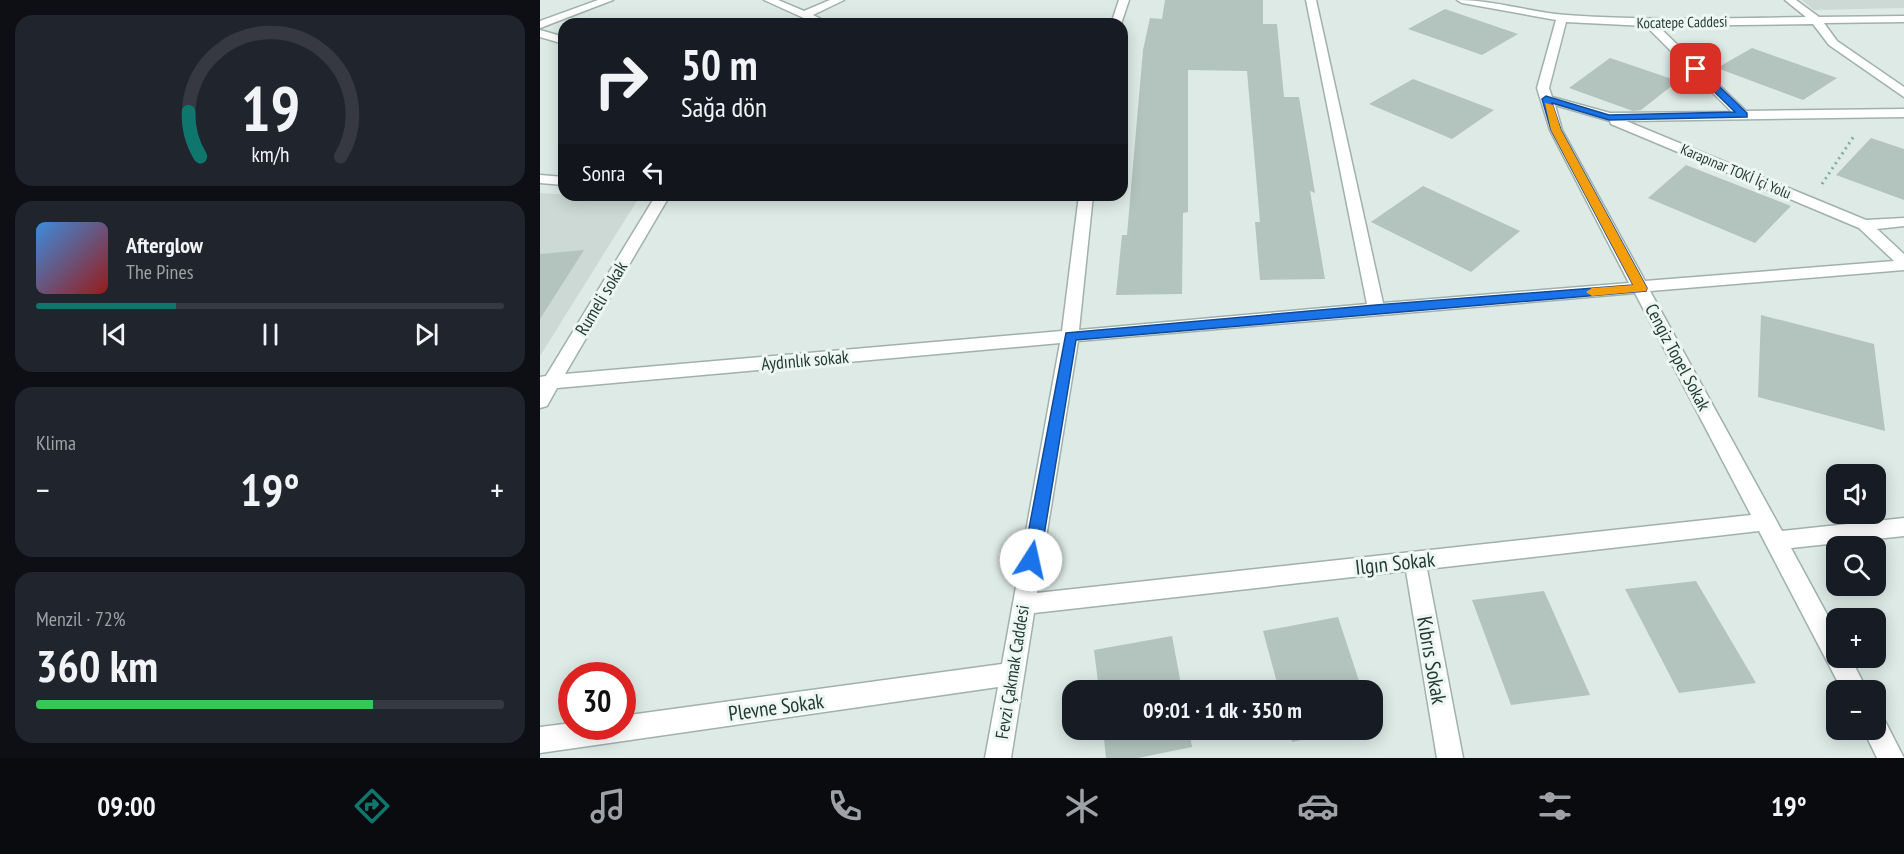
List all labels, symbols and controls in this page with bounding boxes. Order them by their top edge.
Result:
street label: Kocatepe Caddesi [1636,12,1728,32]
text: 50 m [681,37,758,92]
icon: right [582,42,660,120]
pin [1670,43,1721,94]
icon: arrive [1679,52,1712,85]
text: 19 [240,68,300,149]
text: Sağa dön [681,90,767,124]
street label: Karapınar TOKİ İçi Yolu [1678,139,1794,203]
text: km/h [251,141,289,169]
icon: left [637,156,670,189]
text: Sonra [582,159,625,187]
text: Afterglow [126,231,203,259]
street label: Rumeli sokak [570,257,632,339]
text: The Pines [126,259,193,285]
street label: Cengiz Topel Sokak [1640,299,1716,415]
icon: previous [98,318,131,351]
icon: pause [254,318,287,351]
icon: next [410,318,443,351]
street label: Aydınlık sokak [760,345,850,375]
text: Klima [36,430,76,456]
text: 19° [240,460,300,518]
map controls [1826,464,1886,740]
button: sound [1826,464,1886,524]
text: − [36,468,50,511]
text: + [490,468,504,511]
position arrow [999,528,1063,592]
button: search [1826,536,1886,596]
street label: Ilgın Sokak [1354,545,1436,581]
street label: Fevzi Çakmak Caddesi [990,603,1034,741]
text: Menzil · 72% [36,606,125,632]
button: + [1826,608,1886,668]
street label: Kıbrıs Sokak [1411,614,1453,706]
text: 360 km [36,636,158,694]
speed limit sign: 30 [558,662,636,740]
button: − [1826,680,1886,740]
street label: Plevne Sokak [727,687,825,727]
text: 09:01 · 1 dk · 350 m [1143,696,1302,724]
icon: directions [351,785,393,827]
icon: music [587,785,629,827]
icon: phone [824,785,866,827]
icon: climate [1061,785,1103,827]
icon: car [1297,785,1339,827]
icon: filters [1534,785,1576,827]
text: 09:00 [97,789,156,823]
text: 19° [1771,789,1807,823]

